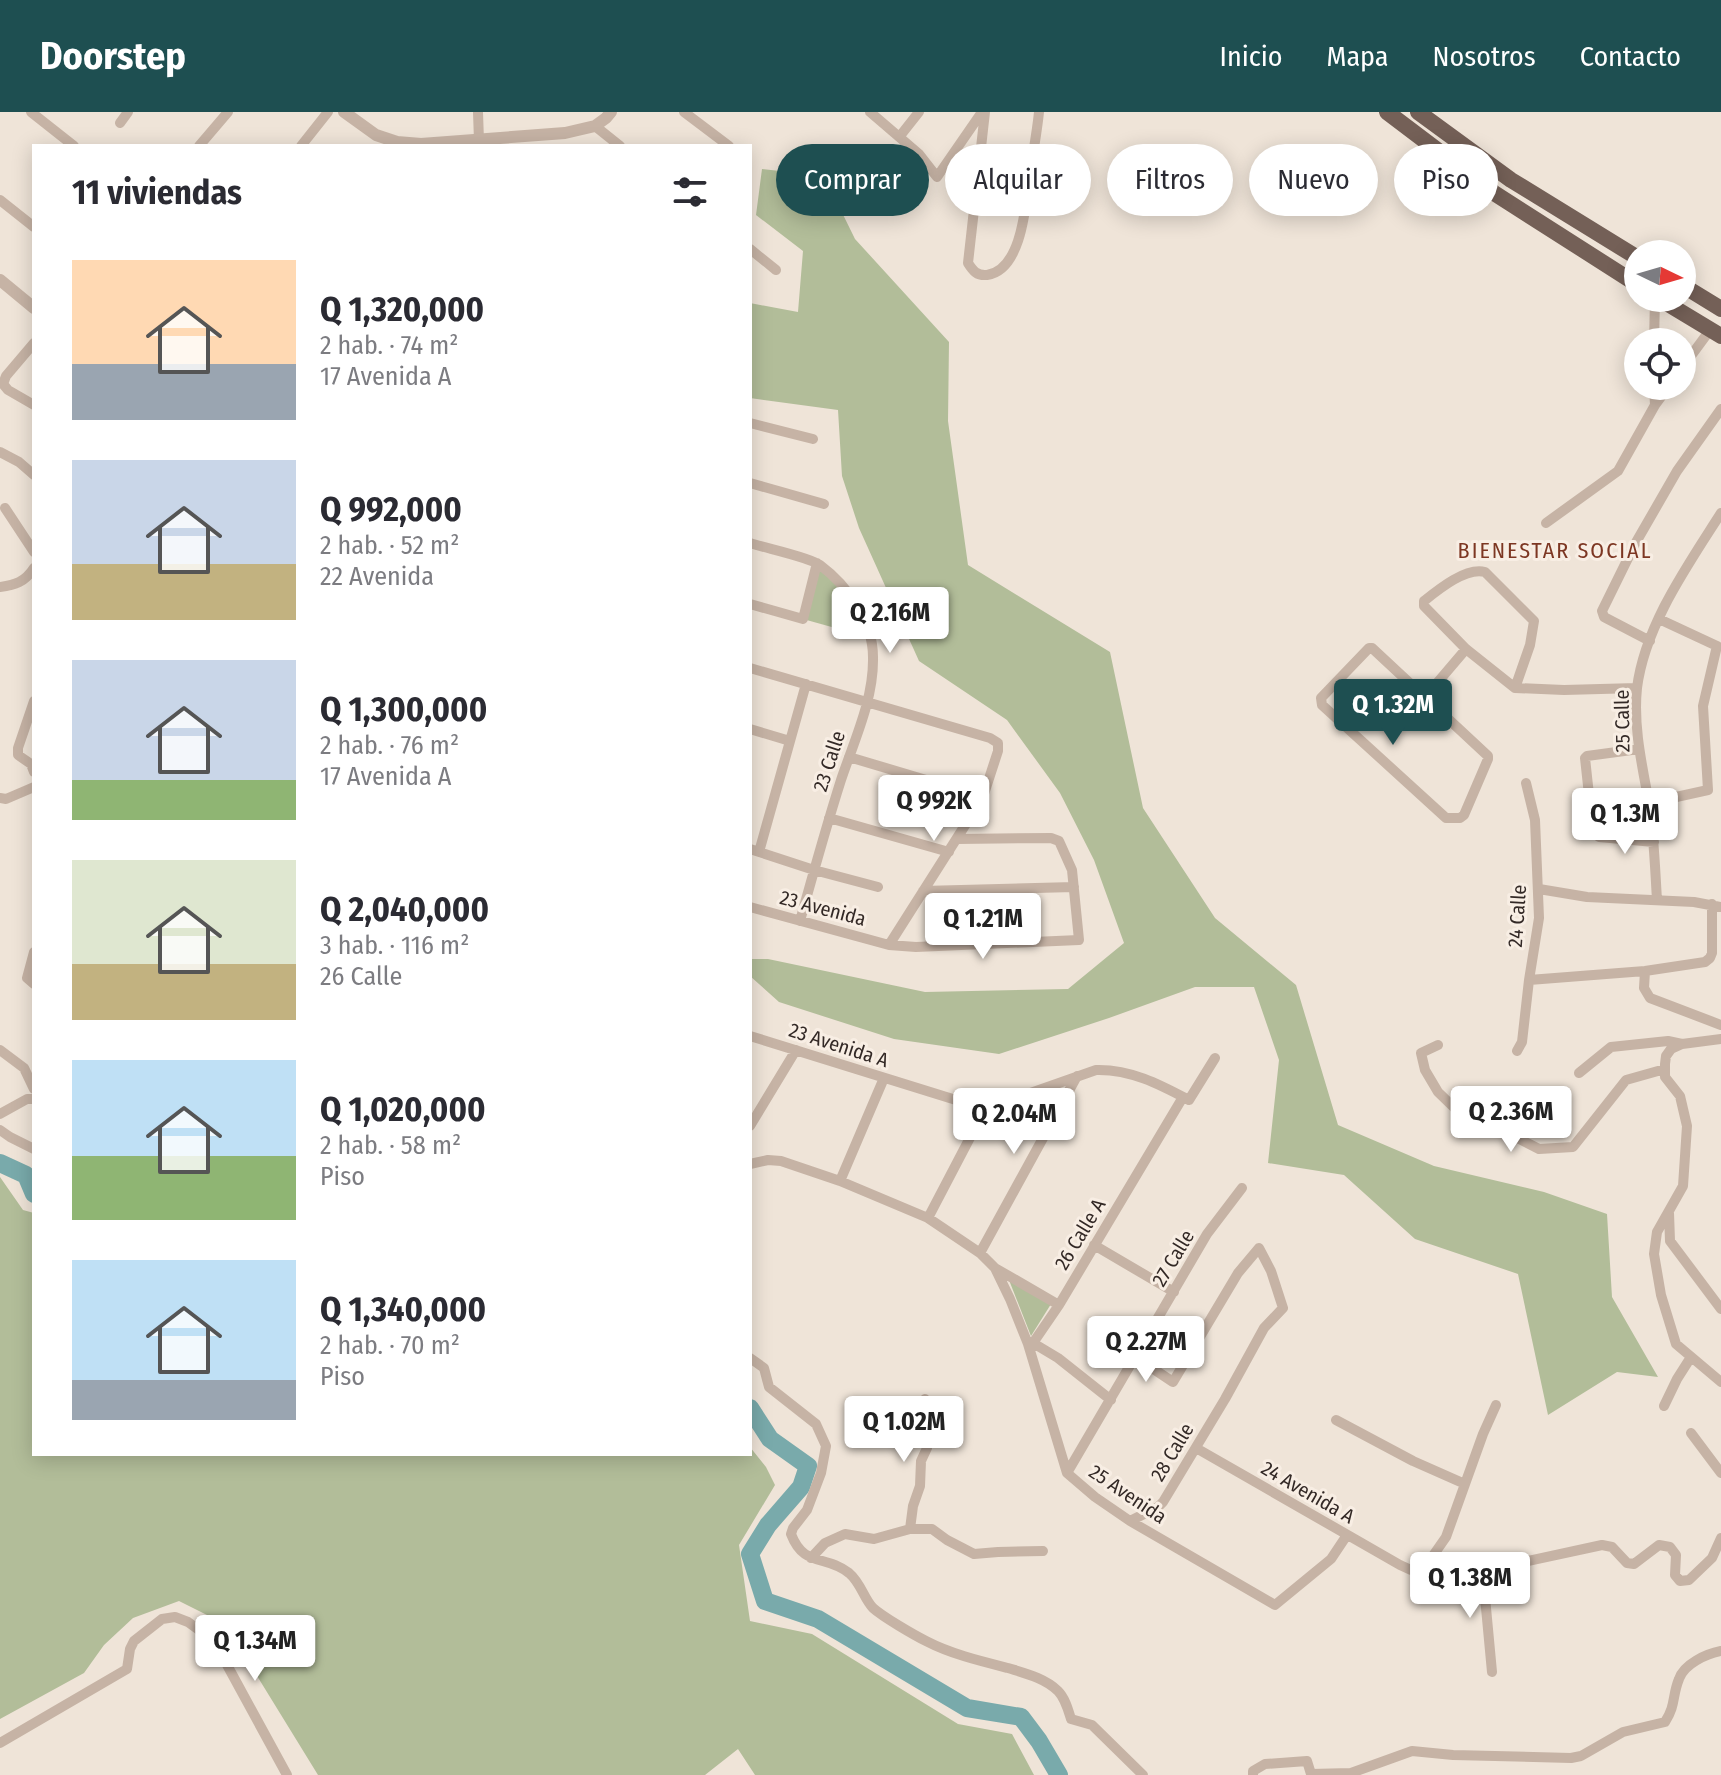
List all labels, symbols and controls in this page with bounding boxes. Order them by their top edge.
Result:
text: Doorstep [40,33,186,79]
text: Inicio [1220,40,1282,73]
text: Mapa [1326,40,1388,73]
text: Nosotros [1432,40,1536,73]
text: Contacto [1580,40,1681,73]
chip: Comprar [776,144,929,216]
chip: Alquilar [945,144,1091,216]
chip: Filtros [1107,144,1233,216]
chip: Nuevo [1249,144,1378,216]
chip: Piso [1394,144,1498,216]
icon: filters [668,170,712,214]
text: 11 viviendas [72,172,242,213]
north arrow [1624,240,1696,312]
map controls [1624,240,1696,400]
text: Q 1,320,000 [320,289,484,330]
icon: home [136,292,232,388]
button: locate [1624,328,1696,400]
text: 2 hab. · 74 m² [320,330,458,361]
text: 17 Avenida A [320,361,451,392]
text: Q 992,000 [320,489,462,530]
icon: home [136,492,232,588]
text: 2 hab. · 52 m² [320,530,459,561]
district label: BIENESTAR SOCIAL [1458,537,1652,564]
text: 22 Avenida [320,561,434,592]
pin: Q 2.16M [816,587,964,655]
text: Q 2.16M [850,597,930,628]
pin: Q 1.32M [1319,679,1467,747]
text: Q 1,300,000 [320,689,487,730]
text: Q 1.32M [1352,689,1434,720]
street label: 25 Calle [1609,689,1635,753]
icon: home [136,692,232,788]
street label: 23 Calle [808,728,850,794]
text: 2 hab. · 76 m² [320,730,459,761]
text: 17 Avenida A [320,761,451,792]
pin: Q 992K [869,775,999,843]
text: Q 992K [896,785,972,816]
pin: Q 1.3M [1560,788,1690,856]
text: Q 1.3M [1590,798,1660,829]
street label: 24 Calle [1503,884,1531,948]
street label: 23 Avenida [777,885,869,931]
text: Q 2,040,000 [320,889,489,930]
icon: home [136,892,232,988]
pin: Q 1.21M [909,893,1057,961]
text: Q 1.21M [943,903,1023,934]
text: 3 hab. · 116 m² [320,930,469,961]
text: 26 Calle [320,961,402,992]
street label: 23 Avenida A [786,1018,892,1072]
pin: Q 2.36M [1437,1086,1585,1154]
pin: Q 2.04M [940,1088,1088,1156]
text: Q 1,020,000 [320,1089,486,1130]
icon: home [136,1092,232,1188]
text: Q 2.36M [1469,1096,1553,1127]
text: Q 2.04M [971,1098,1057,1129]
text: 2 hab. · 58 m² [320,1130,461,1161]
text: Piso [320,1161,365,1192]
street label: 26 Calle A [1049,1194,1111,1274]
street label: 27 Calle [1147,1226,1199,1290]
text: Q 1,340,000 [320,1289,486,1330]
icon: home [136,1292,232,1388]
pin: Q 2.27M [1072,1316,1220,1384]
text: Q 2.27M [1105,1326,1187,1357]
text: 2 hab. · 70 m² [320,1330,460,1361]
text: Piso [320,1361,365,1392]
pin: Q 1.02M [830,1396,978,1464]
text: Q 1.02M [862,1406,946,1437]
street label: 28 Calle [1145,1419,1199,1485]
street label: 24 Avenida A [1257,1456,1359,1528]
street label: 25 Avenida [1085,1459,1171,1529]
pin: Q 1.38M [1396,1552,1544,1620]
text: Q 1.38M [1428,1562,1512,1593]
pin: Q 1.34M [181,1615,329,1683]
text: Q 1.34M [213,1625,297,1656]

